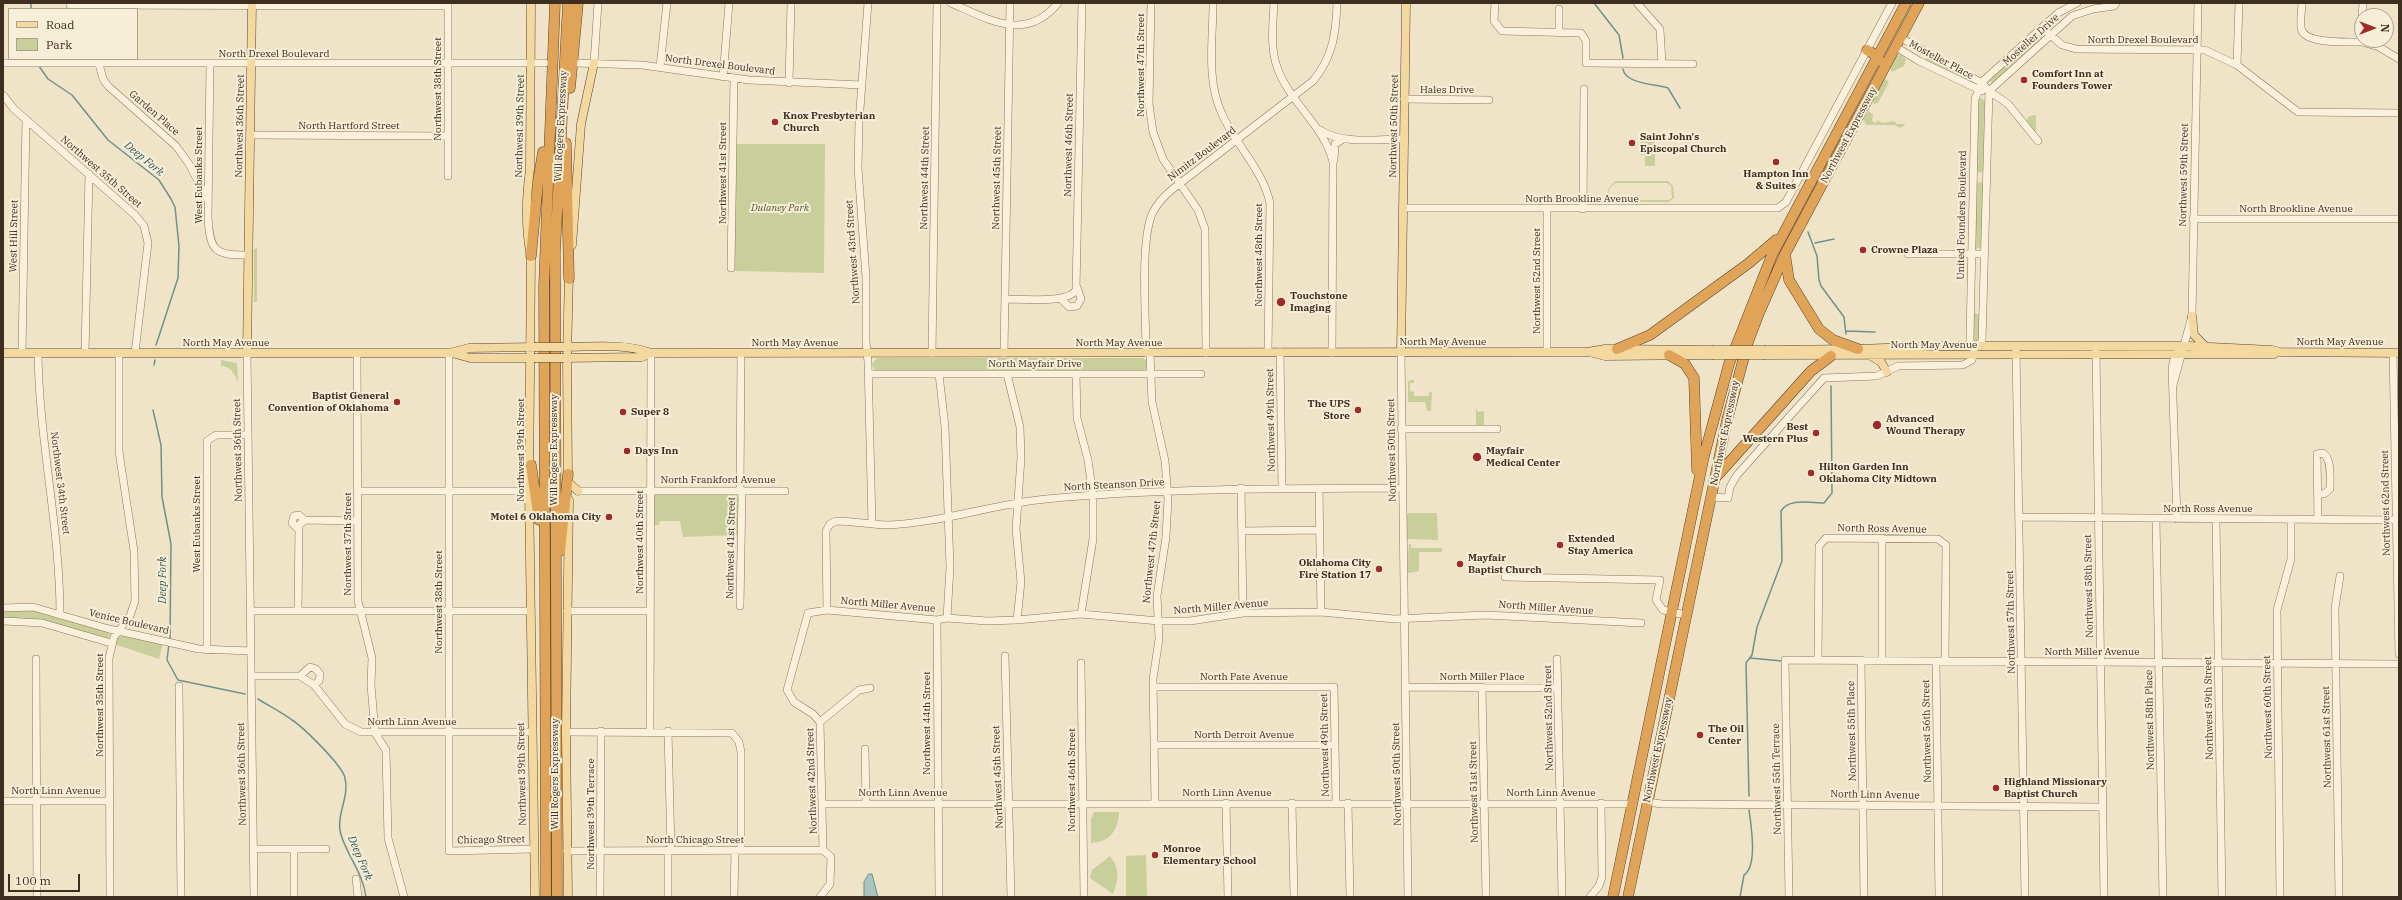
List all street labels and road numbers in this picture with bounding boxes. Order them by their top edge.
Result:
street label: Mosteller Drive [2000,12,2062,68]
street label: Northwest 47th Street [1135,13,1147,117]
street label: North Drexel Boulevard [2088,34,2198,46]
street label: Northwest 38th Street [432,37,444,141]
street label: Mosteller Place [1907,38,1975,82]
street label: North Drexel Boulevard [219,48,329,60]
street label: North Drexel Boulevard [664,52,776,78]
street label: Will Rogers Expressway [552,70,570,182]
street label: Northwest 36th Street [233,74,247,178]
street label: Northwest 39th Street [513,74,527,178]
street label: Northwest 50th Street [1387,74,1401,178]
street label: Hales Drive [1420,84,1474,96]
street label: Northwest Expressway [1819,85,1879,185]
street label: Garden Place [126,88,182,138]
street label: Northwest 46th Street [1062,93,1076,197]
street label: North Hartford Street [298,120,400,132]
street label: Northwest 41st Street [717,122,729,224]
street label: Northwest 59th Street [2177,123,2191,227]
street label: Nimitz Boulevard [1165,124,1239,184]
street label: Northwest 44th Street [918,126,932,230]
street label: Northwest 45th Street [990,126,1004,230]
street label: West Eubanks Street [193,127,205,223]
street label: Northwest 35th Street [58,134,144,210]
street label: United Founders Boulevard [1955,150,1969,280]
street label: North Brookline Avenue [1525,193,1639,205]
street label: West Hill Street [7,200,21,272]
street label: Northwest 43rd Street [843,200,863,304]
street label: Northwest 48th Street [1253,203,1265,307]
street label: North Brookline Avenue [2239,203,2353,215]
street label: Northwest 52nd Street [1531,228,1543,334]
street label: North May Avenue [1400,336,1486,348]
street label: North May Avenue [2297,336,2383,348]
street label: North May Avenue [183,337,269,349]
street label: North May Avenue [752,337,838,349]
street label: North May Avenue [1076,337,1162,349]
street label: North May Avenue [1891,339,1977,351]
street label: North Mayfair Drive [988,358,1082,370]
street label: Northwest 49th Street [1264,368,1278,472]
street label: Northwest Expressway [1708,379,1742,487]
street label: Will Rogers Expressway [548,394,560,506]
street label: Northwest 36th Street [231,398,245,502]
street label: Northwest 39th Street [515,398,527,502]
street label: Northwest 50th Street [1385,398,1399,502]
street label: Northwest 34th Street [48,431,72,535]
street label: Northwest 62nd Street [2379,450,2393,556]
street label: North Frankford Avenue [660,474,776,486]
street label: West Eubanks Street [191,476,203,572]
street label: North Steanson Drive [1063,476,1165,494]
street label: Northwest 40th Street [634,490,646,594]
street label: Northwest 37th Street [342,492,354,596]
street label: Northwest 41st Street [724,497,738,599]
street label: Northwest 47th Street [1141,500,1163,604]
street label: North Ross Avenue [2163,503,2253,515]
street label: North Ross Avenue [1837,522,1927,536]
street label: Northwest 58th Street [2082,534,2096,638]
street label: Northwest 38th Street [433,550,445,654]
street label: Northwest 57th Street [2004,570,2018,674]
street label: North Miller Avenue [840,595,936,615]
street label: North Miller Avenue [1173,597,1269,617]
street label: North Miller Avenue [1498,599,1594,617]
street label: Venice Boulevard [88,607,170,637]
street label: North Miller Avenue [2044,646,2140,658]
street label: Northwest 35th Street [94,653,106,757]
street label: Northwest 60th Street [2261,655,2275,759]
street label: Northwest 59th Street [2202,656,2216,760]
street label: Northwest 52nd Street [1542,665,1556,771]
street label: Northwest 58th Place [2143,670,2157,770]
street label: Northwest 44th Street [921,671,933,775]
street label: North Pate Avenue [1200,671,1288,683]
street label: North Miller Place [1439,671,1525,683]
street label: Northwest 56th Street [1920,679,1934,783]
street label: Northwest 55th Place [1845,681,1859,781]
street label: Northwest 61st Street [2320,686,2334,788]
street label: Northwest 49th Street [1318,693,1332,797]
street label: Northwest Expressway [1641,696,1675,804]
street label: North Linn Avenue [367,716,457,728]
street label: Will Rogers Expressway [549,718,561,830]
street label: Northwest 36th Street [235,722,249,826]
street label: Northwest 39th Street [515,722,529,826]
street label: Northwest 50th Street [1390,722,1404,826]
street label: Northwest 55th Terrace [1770,723,1784,835]
street label: Northwest 45th Street [990,725,1006,829]
street label: Northwest 42nd Street [804,728,820,834]
street label: Northwest 46th Street [1066,728,1078,832]
street label: North Detroit Avenue [1194,729,1294,741]
street label: Northwest 51st Street [1467,741,1481,843]
street label: Northwest 39th Terrace [585,758,597,870]
street label: North Linn Avenue [11,785,101,797]
street label: North Linn Avenue [858,787,948,799]
street label: North Linn Avenue [1182,787,1272,799]
street label: North Linn Avenue [1506,787,1596,799]
street label: North Linn Avenue [1830,788,1920,802]
street label: Chicago Street [457,833,525,847]
street label: North Chicago Street [646,834,744,846]

